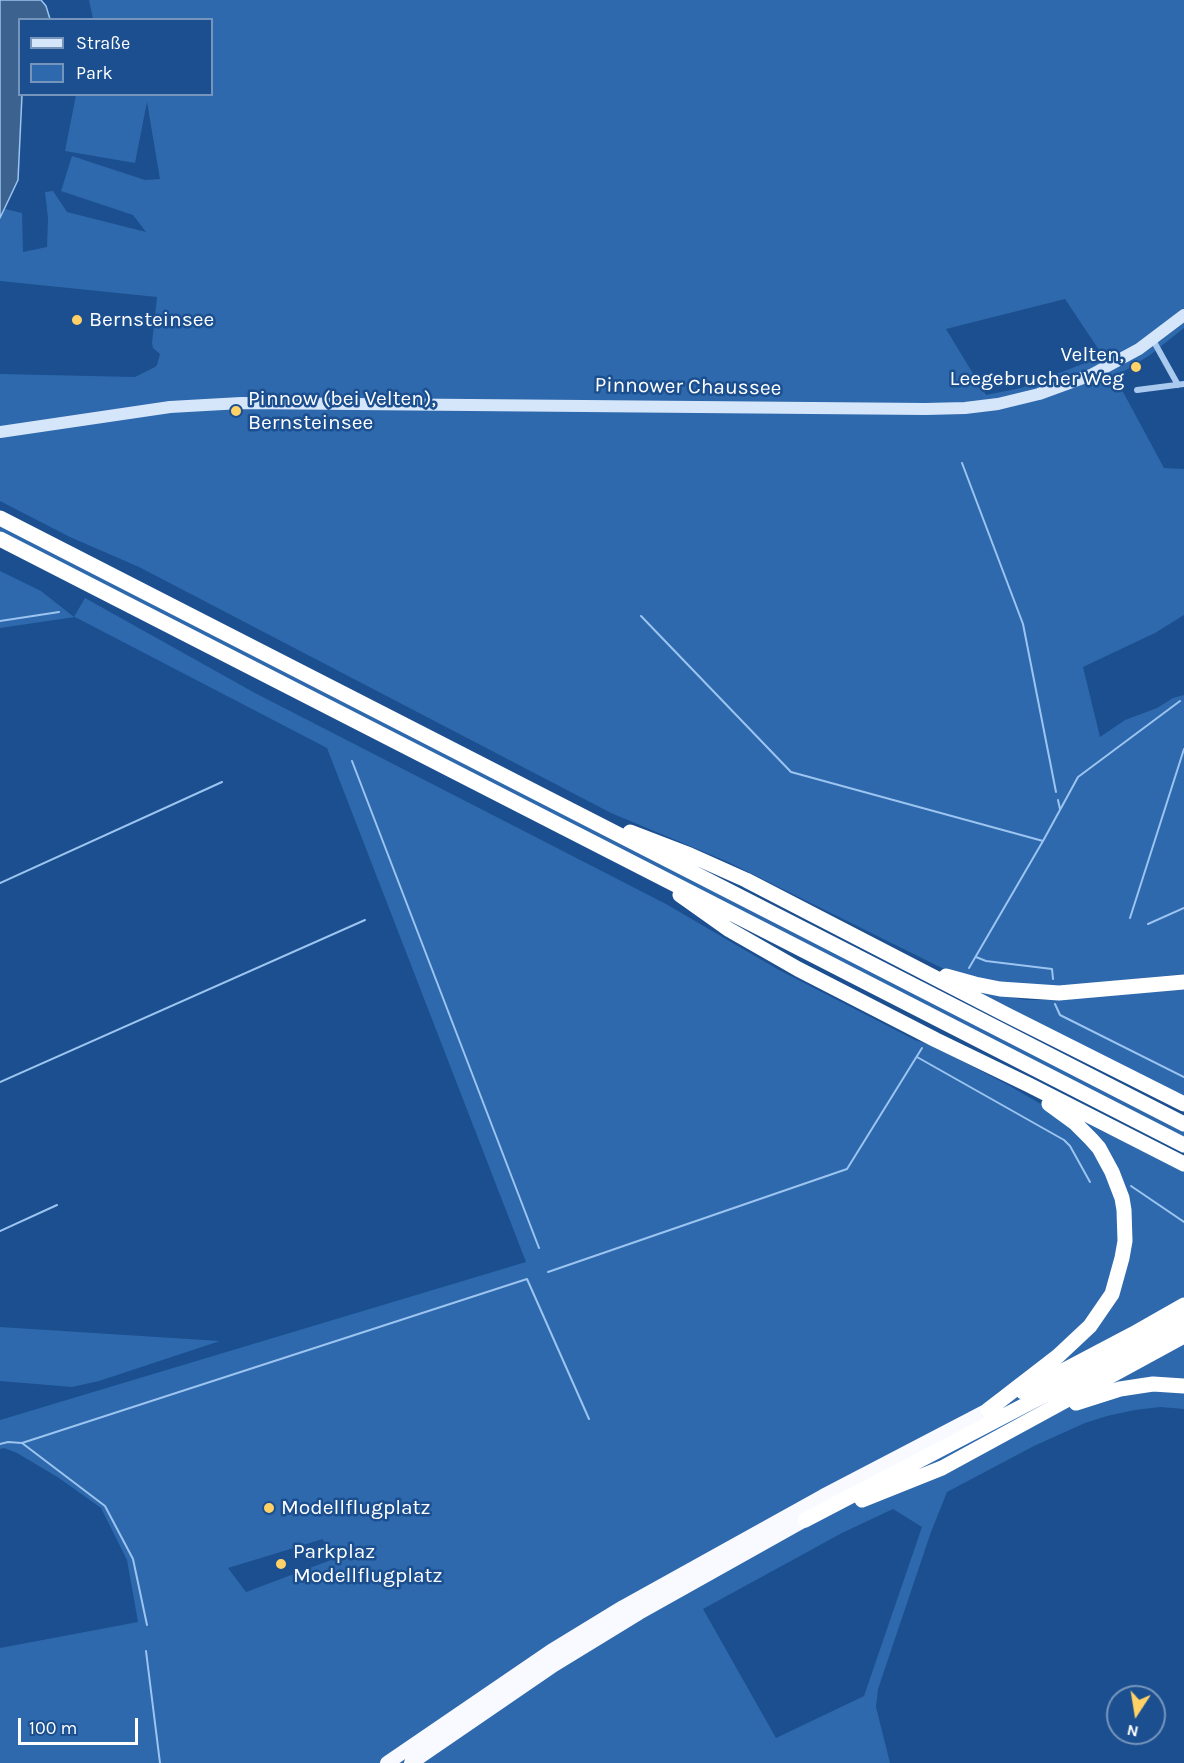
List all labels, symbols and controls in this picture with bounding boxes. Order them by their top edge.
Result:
legend [18,18,213,96]
text: Straße [76,32,130,54]
text: Park [76,62,113,84]
place label: Bernsteinsee [89,307,214,333]
marker: Bernsteinsee [70,313,84,327]
place label: Velten, Leegebrucher Weg [950,342,1124,392]
marker: Velten, Leegebrucher Weg [1129,360,1143,374]
street label: Pinnower Chaussee [594,373,782,401]
place label: Pinnow (bei Velten), Bernsteinsee [248,386,436,436]
marker: Pinnow (bei Velten), Bernsteinsee [229,404,243,418]
place label: Modellflugplatz [281,1495,430,1521]
marker: Modellflugplatz [262,1501,276,1515]
place label: Parkplaz Modellflugplatz [293,1539,442,1589]
marker: Parkplaz Modellflugplatz [274,1557,288,1571]
north arrow [1106,1685,1166,1745]
scale bar [21,1706,141,1744]
text: 100 m [29,1717,77,1739]
text: N [1125,1721,1140,1742]

